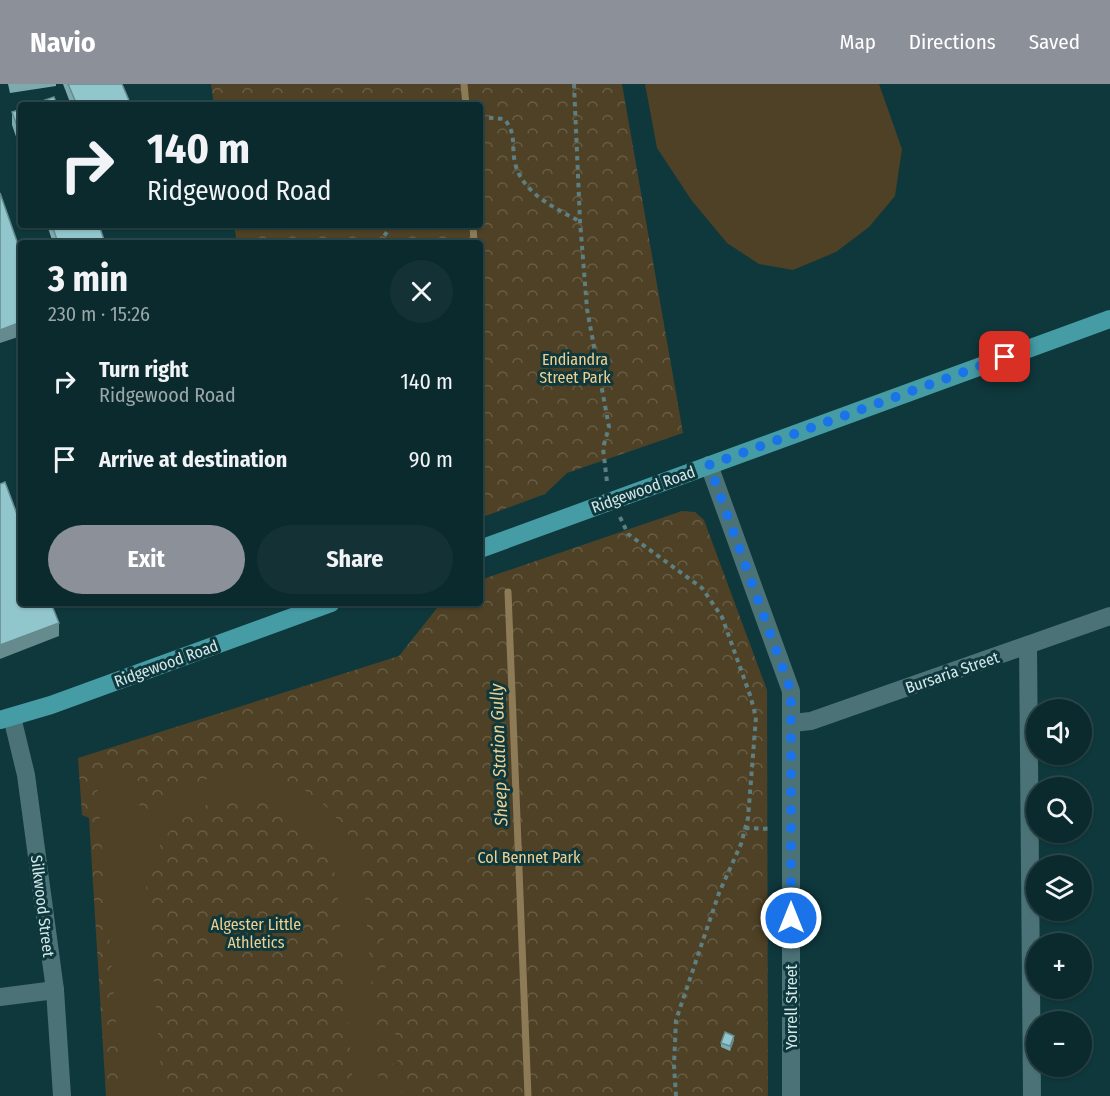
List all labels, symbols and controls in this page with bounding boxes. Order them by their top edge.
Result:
text: Navio [30,26,96,59]
text: Map [839,29,876,55]
text: Directions [909,29,996,55]
text: Saved [1029,29,1080,55]
text: 140 m [147,124,250,174]
icon: right [48,126,126,204]
text: Ridgewood Road [147,175,331,207]
text: 3 min [48,257,128,301]
button: close [390,260,453,323]
text: 230 m · 15:26 [48,302,150,326]
pin [979,331,1030,382]
icon: arrive [988,340,1021,373]
park label: Endiandra Street Park [539,350,611,387]
text: Turn right [99,356,188,383]
icon: right [48,365,81,398]
text: 140 m [400,368,453,395]
text: Ridgewood Road [99,383,236,407]
icon: arrive [48,443,81,476]
text: Arrive at destination [99,446,287,473]
text: 90 m [409,446,453,473]
street label: Ridgewood Road [589,462,698,517]
button: Exit [48,525,245,594]
button: Share [257,525,453,594]
street label: Ridgewood Road [112,636,221,691]
street label: Bursaria Street [903,647,1002,697]
water label: Sheep Station Gully [485,682,513,828]
map controls [1026,699,1092,1077]
button: sound [1026,699,1092,765]
button: search [1026,777,1092,843]
park label: Col Bennet Park [477,848,581,867]
street label: Silkwood Street [27,854,58,959]
button: layers [1026,855,1092,921]
position arrow [759,886,823,950]
park label: Algester Little Athletics [211,915,301,952]
button: + [1026,933,1092,999]
street label: Yorrell Street [782,963,801,1050]
button: − [1026,1011,1092,1077]

